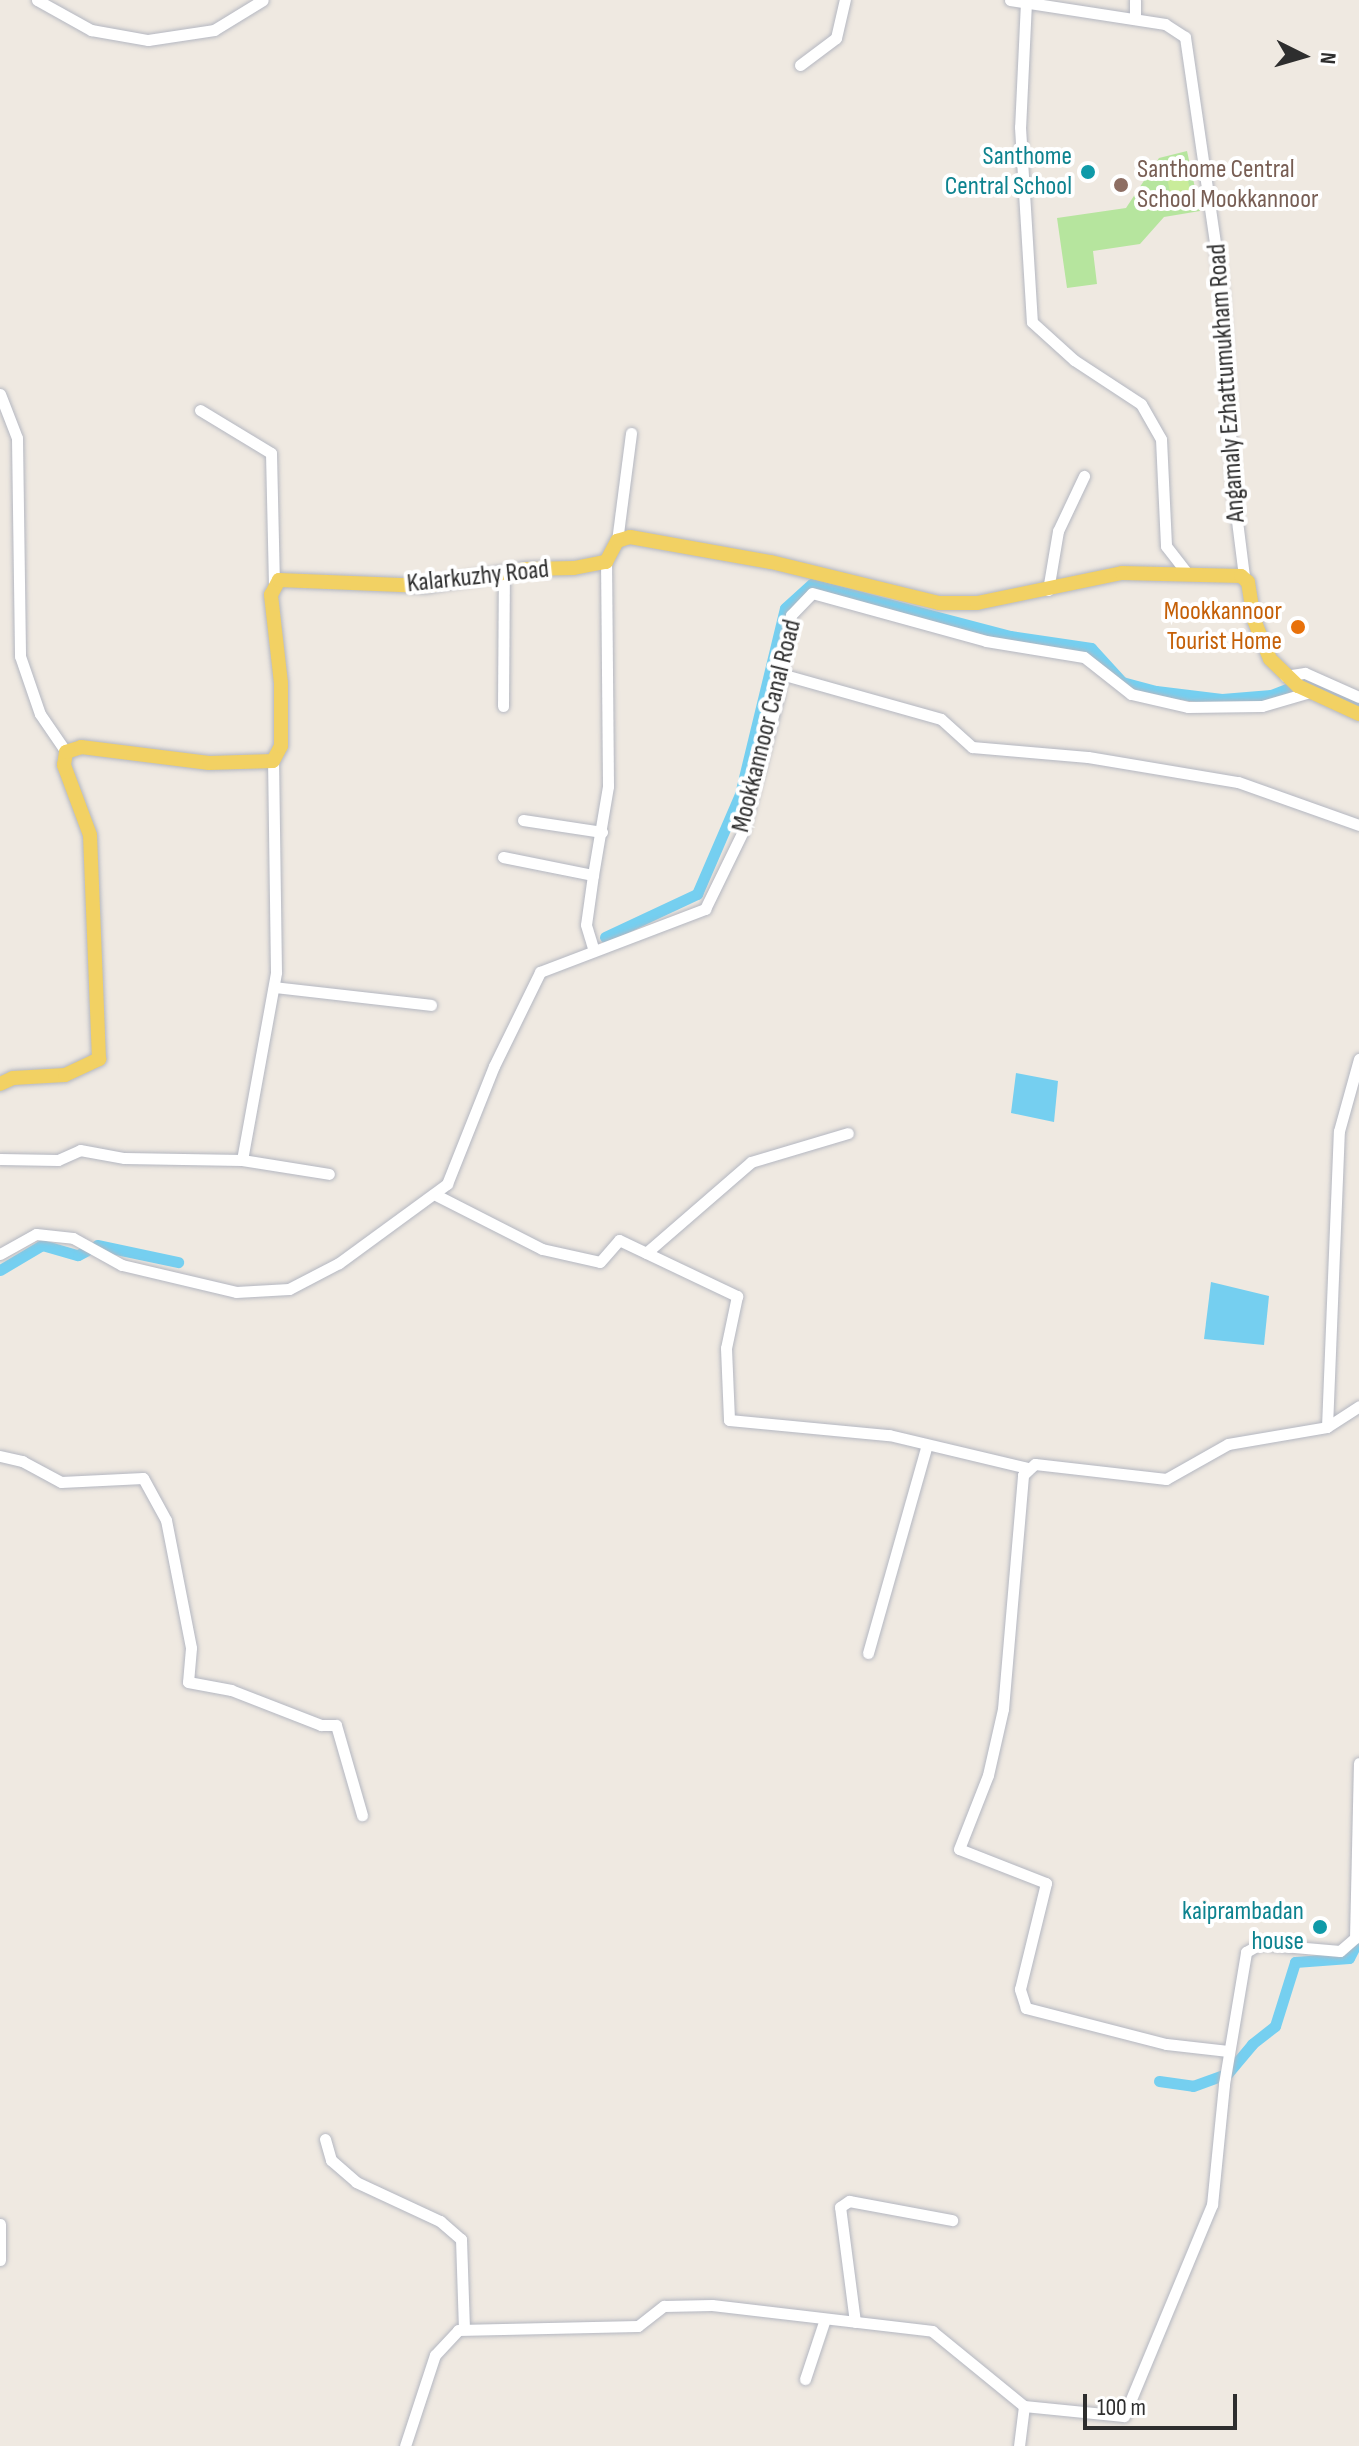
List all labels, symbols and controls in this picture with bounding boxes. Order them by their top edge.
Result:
north arrow [1263,16,1343,96]
text: N [1313,51,1341,65]
place label: Santhome Central School [945,141,1072,202]
place label: Santhome Central School Mookkannoor [1137,154,1318,216]
marker: Santhome Central School [1079,163,1097,181]
marker: Santhome Central School Mookkannoor [1112,176,1130,194]
street label: Angamaly Ezhattumukham Road [1202,243,1252,523]
street label: Kalarkuzhy Road [405,554,551,600]
place label: Mookkannoor Tourist Home [1164,596,1282,658]
street label: Mookkannoor Canal Road [726,616,808,836]
marker: Mookkannoor Tourist Home [1289,618,1307,636]
place label: kaiprambadan house [1182,1896,1304,1958]
marker: kaiprambadan house [1311,1918,1329,1936]
scale bar [1087,2378,1241,2428]
text: 100 m [1097,2393,1146,2422]

